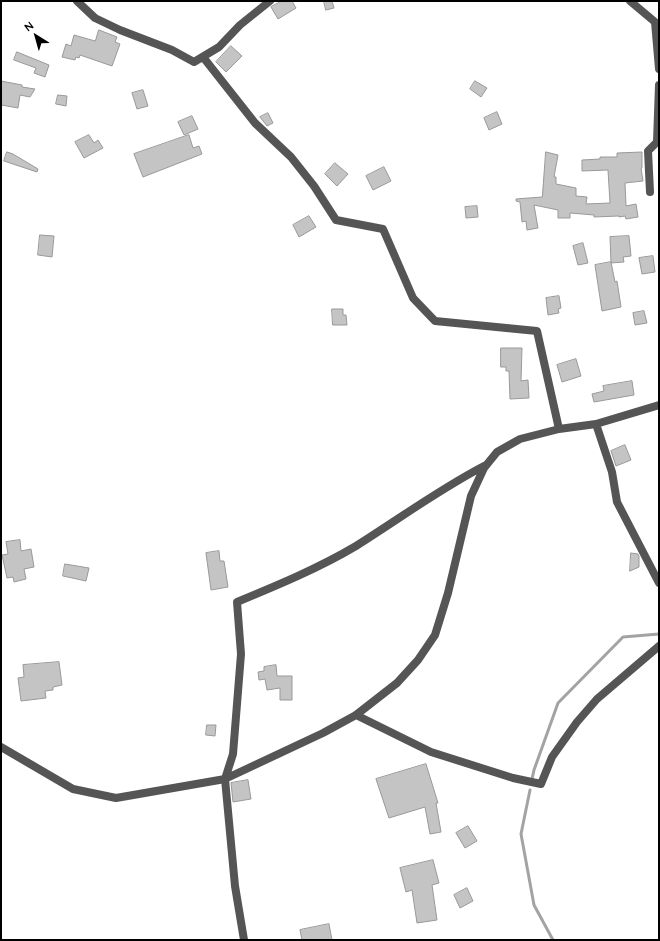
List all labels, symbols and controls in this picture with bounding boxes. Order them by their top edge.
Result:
north arrow [16,16,56,56]
text: N [21,18,36,34]

